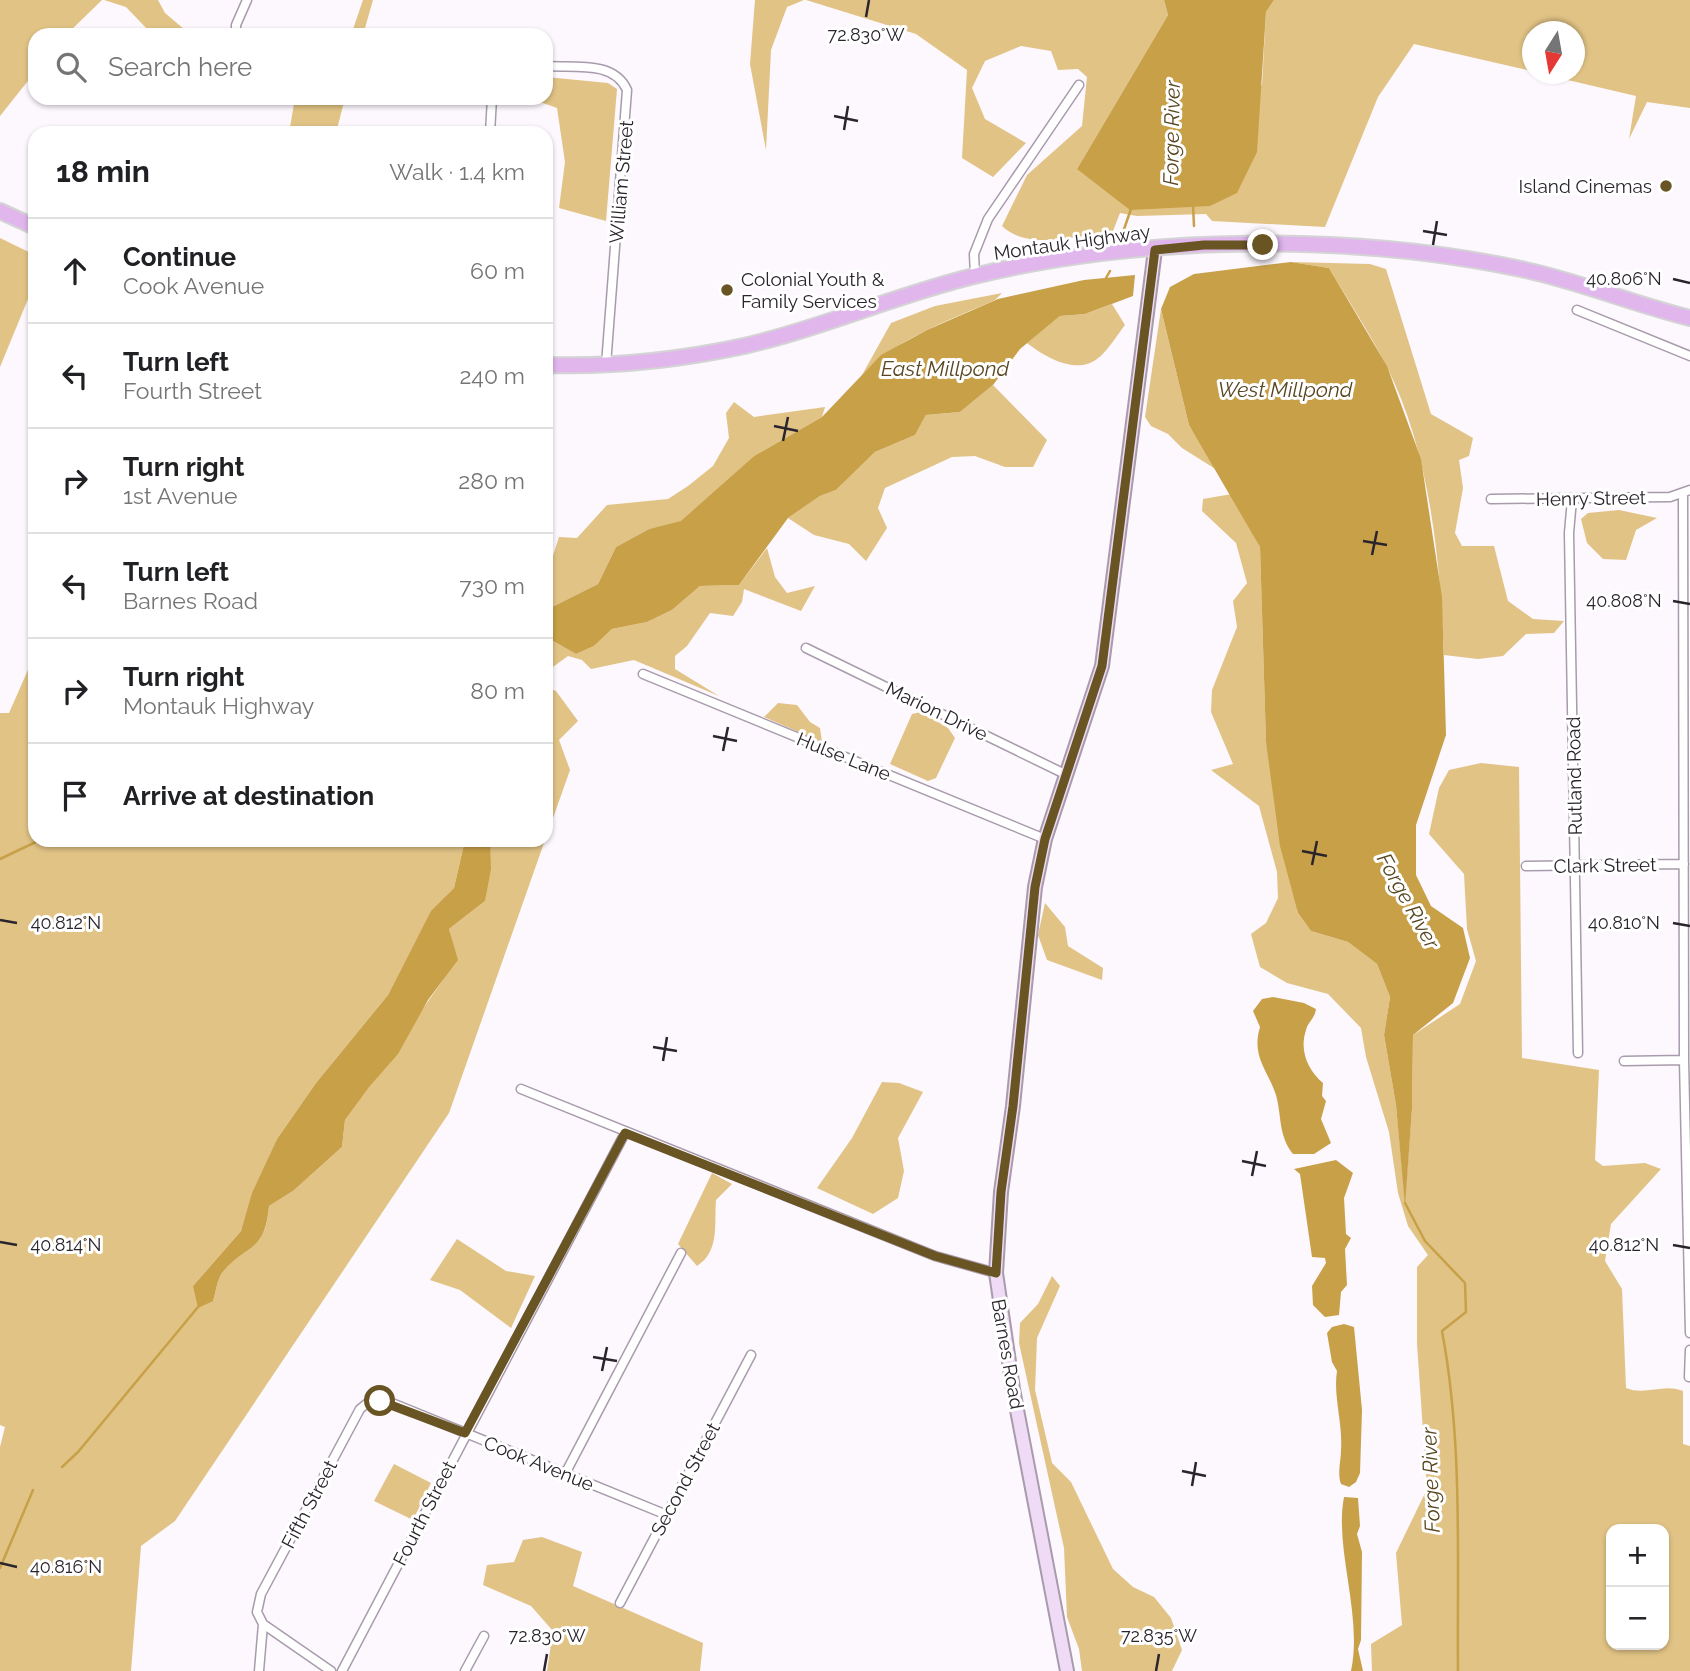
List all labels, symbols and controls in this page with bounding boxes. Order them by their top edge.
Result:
north arrow [1522,21,1585,84]
text: 72.830°W [828,24,905,45]
search box [28,28,553,105]
icon: search [52,48,90,86]
text: Search here [108,52,252,82]
water label: Forge River [1158,79,1185,186]
street label: William Street [605,119,637,245]
text: 18 min [56,154,150,189]
text: Walk · 1.4 km [389,158,525,185]
place label: Island Cinemas [1519,175,1652,197]
marker: Island Cinemas [1658,178,1674,194]
street label: Montauk Highway [992,220,1152,264]
route end [1247,229,1278,260]
text: Continue [123,242,236,272]
icon: ahead [56,252,94,290]
text: 60 m [470,257,525,284]
place label: Colonial Youth & Family Services [741,268,885,312]
text: 40.806°N [1586,268,1662,289]
text: Cook Avenue [123,272,264,299]
marker: Colonial Youth & Family Services [719,282,735,298]
text: Turn left [123,347,229,377]
water label: East Millpond [881,356,1010,381]
icon: left [56,357,94,395]
text: 240 m [459,362,525,389]
text: Fourth Street [123,377,262,404]
water label: West Millpond [1218,377,1353,402]
text: Turn right [123,452,244,482]
icon: right [56,462,94,500]
text: 280 m [458,467,525,494]
text: 1st Avenue [123,482,238,509]
street label: Henry Street [1536,486,1647,510]
text: Turn left [123,557,229,587]
icon: left [56,567,94,605]
text: 730 m [459,572,525,599]
text: Barnes Road [123,587,258,614]
text: 40.808°N [1586,590,1662,611]
text: Turn right [123,662,244,692]
icon: right [56,672,94,710]
text: 80 m [470,677,525,704]
street label: Marion Drive [883,677,991,745]
text: Montauk Highway [123,692,314,719]
street label: Rutland Road [1562,716,1586,836]
street label: Hulse Lane [794,727,894,785]
icon: arrive [56,777,94,815]
text: Arrive at destination [123,781,374,811]
water label: Forge River [1372,849,1445,954]
street label: Clark Street [1553,853,1657,877]
text: 40.812°N [31,912,101,933]
text: 40.810°N [1588,912,1660,933]
text: 40.814°N [31,1234,101,1255]
text: 40.812°N [1589,1234,1659,1255]
street label: Barnes Road [987,1297,1029,1411]
route start [364,1385,395,1416]
street label: Second Street [646,1418,724,1539]
water label: Forge River [1416,1426,1445,1533]
street label: Cook Avenue [481,1431,597,1495]
street label: Fifth Street [277,1456,342,1552]
street label: Fourth Street [388,1456,460,1569]
map controls [1606,1524,1669,1650]
button: + [1606,1524,1669,1587]
text: 40.816°N [30,1556,102,1577]
button: − [1606,1587,1669,1650]
text: 72.830°W [509,1625,586,1646]
text: 72.835°W [1121,1625,1197,1646]

